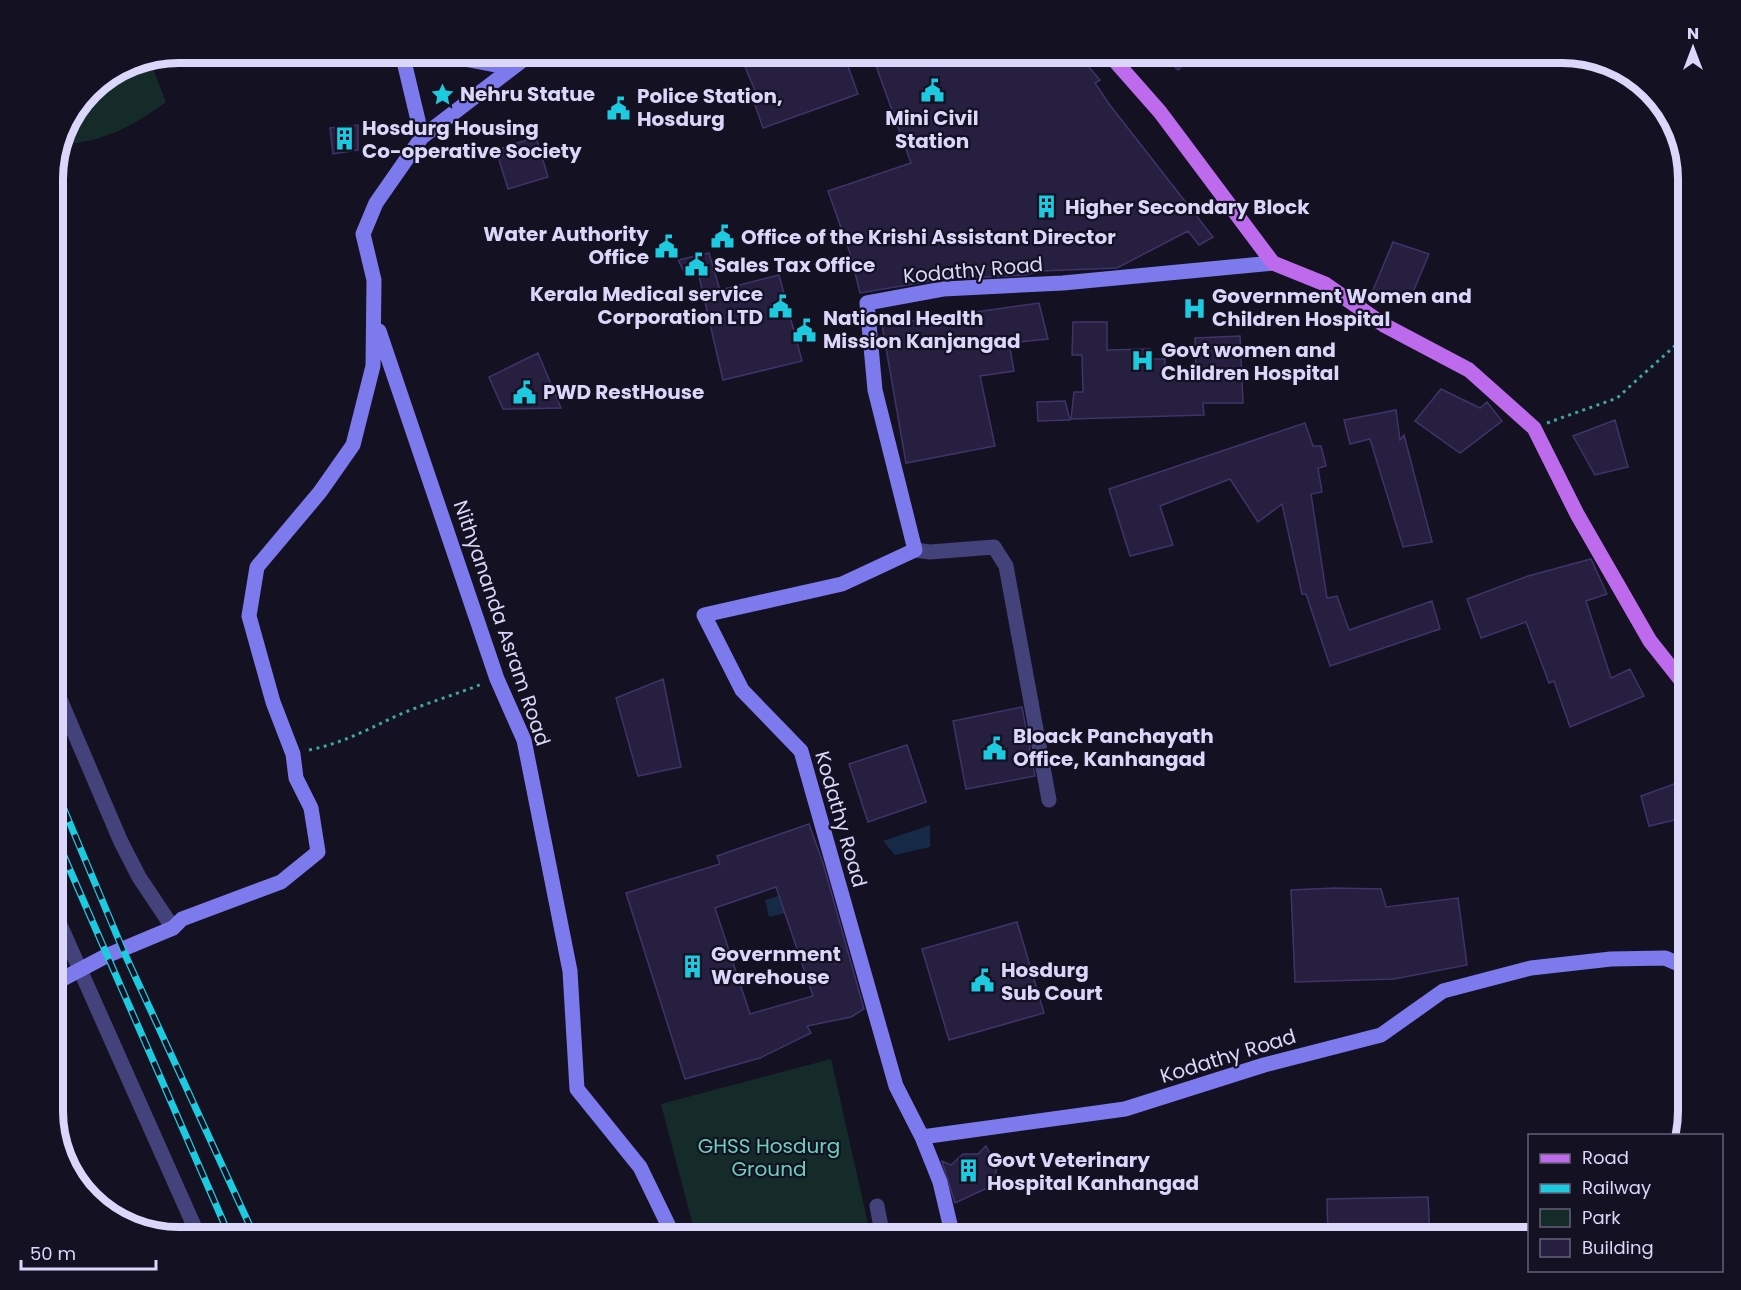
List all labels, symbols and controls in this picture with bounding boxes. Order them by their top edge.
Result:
north arrow [1663,18,1723,78]
text: N [1687,22,1699,45]
public building icon: Mini Civil Station [919,78,945,104]
place label: Nehru Statue [460,80,595,108]
place icon: Nehru Statue [429,81,455,107]
place label: Police Station, Hosdurg [637,82,783,133]
public building icon: Police Station, Hosdurg [606,95,632,121]
place label: Mini Civil Station [885,104,979,155]
place label: Hosdurg Housing Co-operative Society [362,114,582,165]
building icon: Hosdurg Housing Co-operative Society [331,126,357,152]
place label: Higher Secondary Block [1065,193,1310,221]
building icon: Higher Secondary Block [1034,194,1060,220]
place label: Water Authority Office [483,220,649,271]
place label: Office of the Krishi Assistant Director [741,223,1116,251]
public building icon: Office of the Krishi Assistant Director [710,224,736,250]
public building icon: Water Authority Office [654,233,680,259]
street label: Kodathy Road [902,250,1044,290]
place label: Sales Tax Office [714,251,875,279]
public building icon: Sales Tax Office [683,252,709,278]
place label: Kerala Medical service Corporation LTD [530,280,763,331]
place label: Government Women and Children Hospital [1212,282,1472,333]
public building icon: Kerala Medical service Corporation LTD [768,293,794,319]
hospital icon: Government Women and Children Hospital [1181,295,1207,321]
place label: National Health Mission Kanjangad [823,304,1021,355]
public building icon: National Health Mission Kanjangad [792,317,818,343]
place label: Govt women and Children Hospital [1161,336,1339,387]
hospital icon: Govt women and Children Hospital [1130,348,1156,374]
place label: PWD RestHouse [543,378,704,406]
public building icon: PWD RestHouse [512,379,538,405]
street label: Nithyananda Asram Road [447,496,557,750]
place label: Bloack Panchayath Office, Kanhangad [1013,722,1214,773]
public building icon: Bloack Panchayath Office, Kanhangad [982,735,1008,761]
street label: Kodathy Road [808,748,874,890]
place label: Government Warehouse [711,940,841,991]
building icon: Government Warehouse [680,953,706,979]
place label: Hosdurg Sub Court [1001,956,1103,1007]
public building icon: Hosdurg Sub Court [970,968,996,994]
street label: Kodathy Road [1157,1022,1299,1090]
park label: GHSS Hosdurg Ground [698,1132,840,1183]
legend [1528,1134,1723,1272]
text: Road [1582,1145,1629,1170]
place label: Govt Veterinary Hospital Kanhangad [987,1146,1199,1197]
building icon: Govt Veterinary Hospital Kanhangad [956,1158,982,1184]
text: Railway [1582,1175,1651,1200]
text: Park [1582,1205,1621,1230]
scale bar [21,1233,156,1271]
text: Building [1582,1235,1654,1260]
text: 50 m [30,1241,76,1266]

